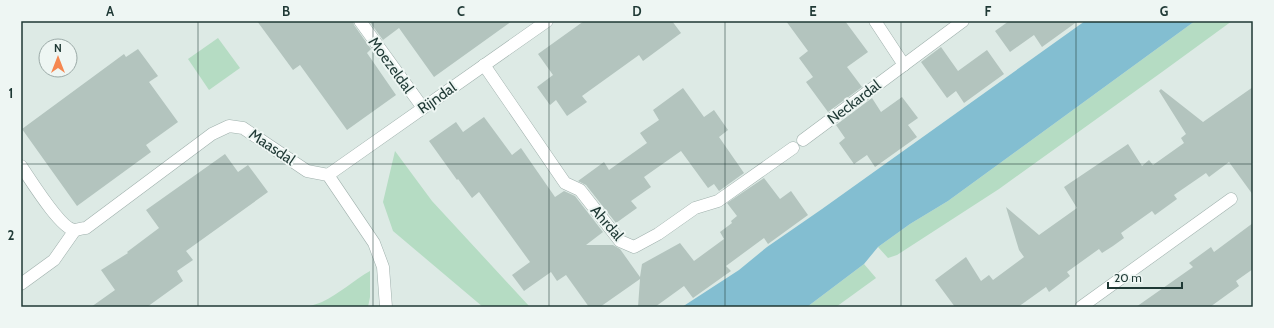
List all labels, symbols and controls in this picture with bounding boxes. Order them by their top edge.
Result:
text: A [106,3,115,19]
text: B [282,3,290,19]
text: C [457,3,465,19]
text: D [632,3,642,19]
text: E [809,3,817,19]
text: F [985,3,992,19]
text: G [1160,3,1169,19]
street label: Moezeldal [365,33,418,97]
north arrow [38,38,78,78]
text: N [54,41,62,55]
street label: Neckardal [824,76,885,128]
street label: Rijndal [414,78,460,118]
text: 1 [9,85,13,101]
street label: Maasdal [246,125,299,169]
street label: Ahrdal [587,202,628,245]
text: 2 [8,227,15,243]
scale bar [1108,264,1182,290]
text: 20 m [1114,270,1142,285]

